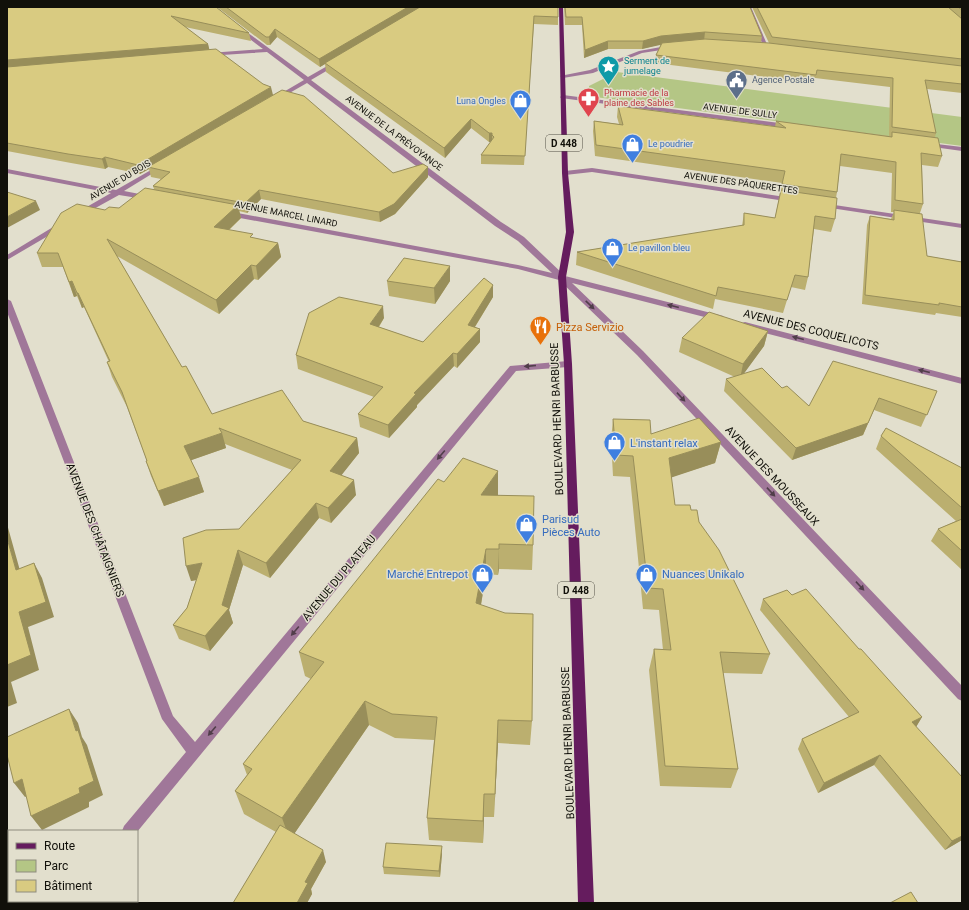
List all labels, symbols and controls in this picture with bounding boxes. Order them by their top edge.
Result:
place icon: Serment de jumelage [596,53,622,86]
place label: Serment de jumelage [623,56,670,76]
public building icon: Agence Postale [724,67,750,100]
place label: Agence Postale [752,75,815,85]
pharmacy icon: Pharmacie de la plaine des Sables [575,85,601,118]
shop icon: Luna Ongles [508,88,534,121]
place label: Pharmacie de la plaine des Sables [604,88,674,108]
street label: AVENUE DE LA PRÉVOYANCE [344,93,445,173]
place label: Luna Ongles [456,96,506,106]
street label: AVENUE DE SULLY [702,102,778,121]
shop icon: Le poudrier [619,131,645,164]
road number: D 448 [546,135,582,151]
place label: Le poudrier [648,139,693,149]
street label: AVENUE DU BOIS [88,158,152,202]
street label: AVENUE DES PÂQUERETTES [684,169,799,196]
street label: AVENUE MARCEL LINARD [234,199,338,229]
shop icon: Le pavillon bleu [600,235,626,268]
place label: Le pavillon bleu [628,243,690,253]
one-way arrow [585,300,595,309]
one-way arrow [666,303,678,309]
street label: AVENUE DES COQUELICOTS [742,307,880,353]
restaurant icon: Pizza Servizio [528,314,554,347]
place label: Pizza Servizio [556,321,624,334]
one-way arrow [792,335,805,341]
street label: BOULEVARD HENRI BARBUSSE [548,342,566,496]
one-way arrow [524,363,536,370]
one-way arrow [918,368,930,374]
one-way arrow [677,392,686,402]
street label: AVENUE DES MOUSSEAUX [722,424,822,529]
shop icon: L'instant relax [601,430,627,463]
place label: L'instant relax [630,437,698,450]
one-way arrow [436,450,445,460]
street label: AVENUE DES CHÂTAIGNIERS [63,461,127,599]
one-way arrow [766,486,775,497]
shop icon: Parisud Pièces Auto [514,512,540,545]
place label: Parisud Pièces Auto [542,513,600,539]
street label: AVENUE DU PLATEAU [299,533,379,623]
shop icon: Marché Entrepot [470,561,496,594]
shop icon: Nuances Unikalo [633,561,659,594]
place label: Marché Entrepot [387,568,468,581]
place label: Nuances Unikalo [662,568,744,581]
one-way arrow [855,581,865,591]
road number: D 448 [558,582,594,598]
one-way arrow [291,625,300,636]
street label: BOULEVARD HENRI BARBUSSE [559,666,577,820]
one-way arrow [208,725,217,736]
legend [8,830,138,902]
text: Route [44,839,75,853]
text: Parc [44,859,68,873]
text: Bâtiment [44,879,92,893]

